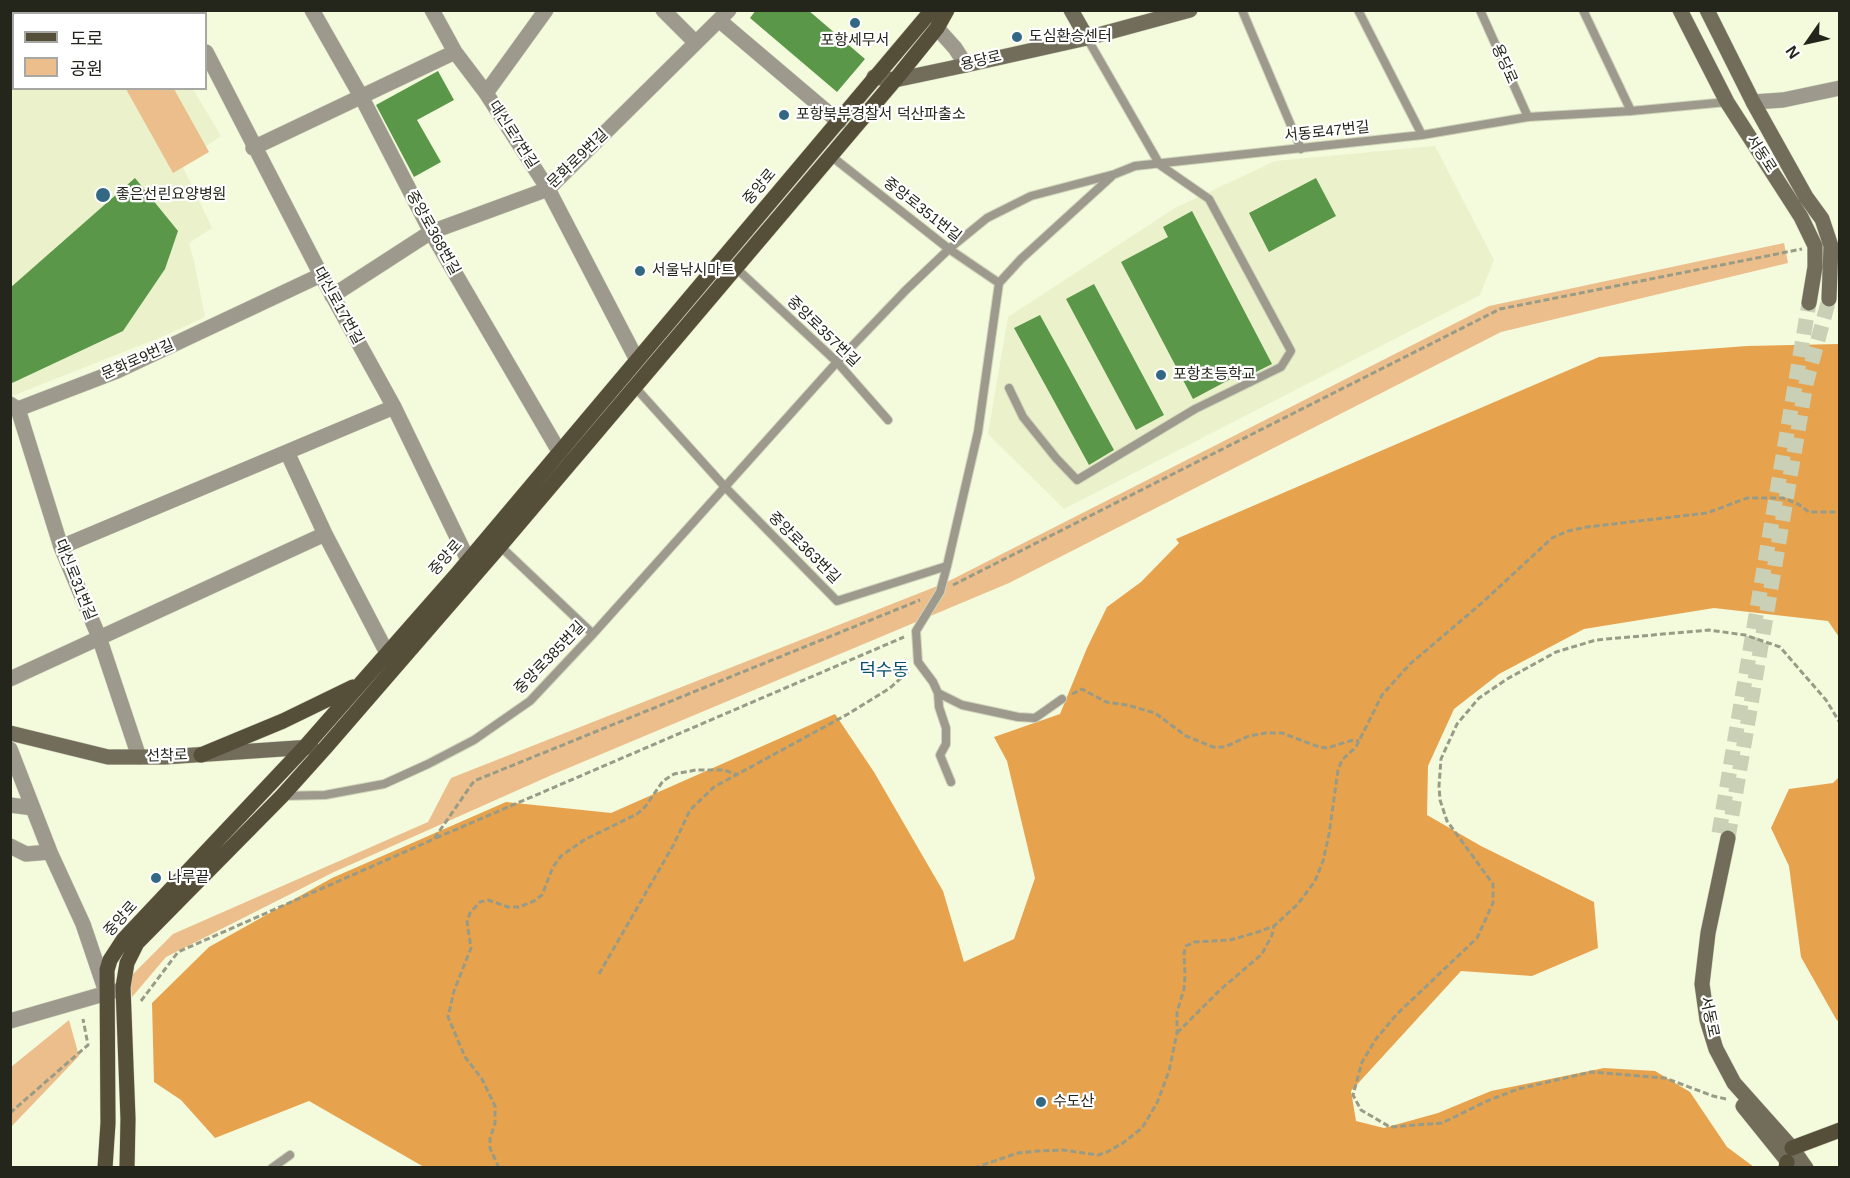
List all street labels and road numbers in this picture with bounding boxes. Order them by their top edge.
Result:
street label: 용당로 [1487,41,1521,87]
street label: 용당로 [959,48,1003,74]
street label: 대신로7번길 [484,98,542,172]
street label: 서동로47번길 [1283,119,1371,145]
street label: 문화로9번길 [544,126,612,192]
street label: 서동로 [1742,132,1780,176]
street label: 중앙로 [740,165,780,209]
street label: 중앙로351번길 [879,174,965,246]
street label: 중앙로368번길 [402,188,464,278]
street label: 대신로17번길 [309,264,367,348]
street label: 중앙로357번길 [783,293,863,371]
street label: 문화로9번길 [99,336,177,384]
street label: 중앙로363번길 [764,508,844,588]
street label: 중앙로 [426,536,466,580]
street label: 대신로31번길 [51,537,99,623]
street label: 중앙로385번길 [511,618,589,698]
street label: 선착로 [146,746,188,766]
street label: 중앙로 [100,898,142,940]
street label: 서동로 [1696,995,1722,1039]

